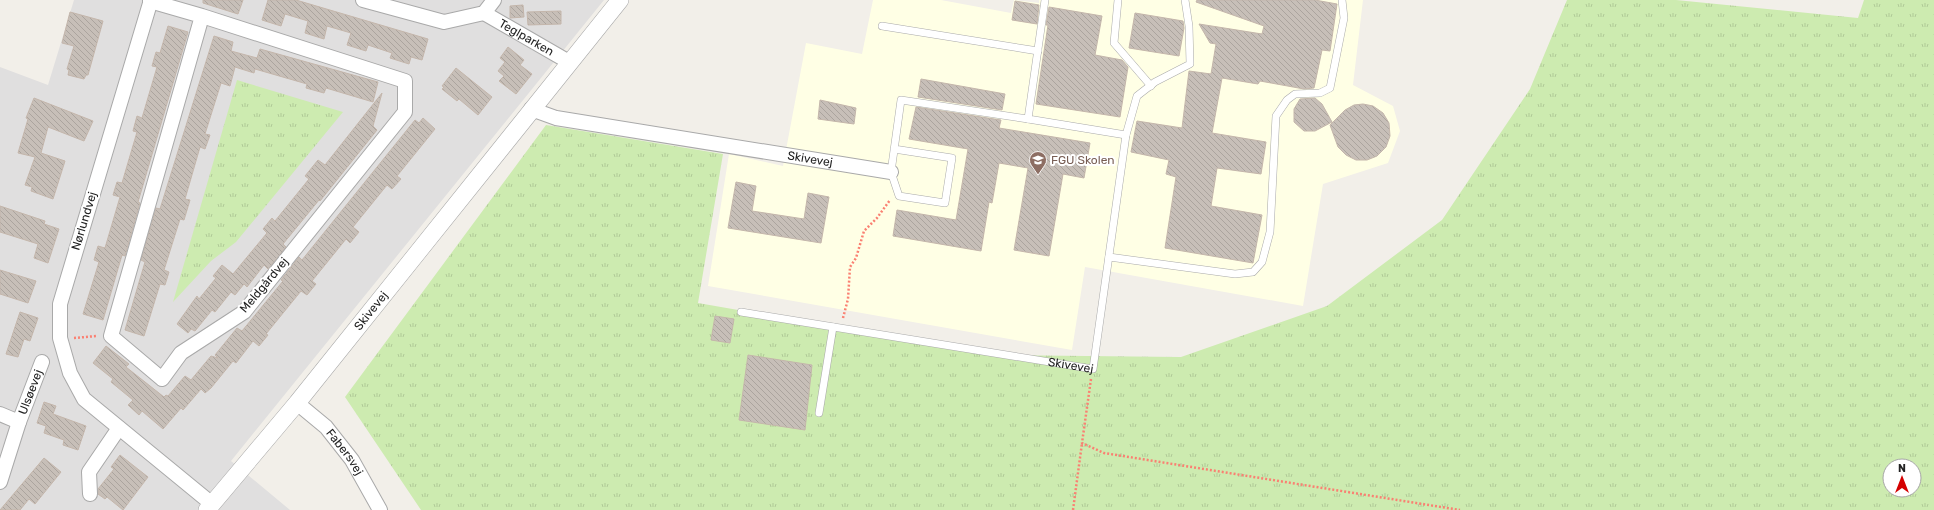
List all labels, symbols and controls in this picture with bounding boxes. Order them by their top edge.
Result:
street label: Teglparken [497,16,556,59]
street label: Skivevej [786,148,834,170]
school or university icon: FGU Skolen [1028,150,1048,175]
place label: FGU Skolen [1051,153,1115,167]
street label: Nørlundvej [68,190,100,252]
street label: Meldgårdvej [237,255,291,315]
street label: Skivevej [351,289,391,333]
street label: Skivevej [1047,355,1094,376]
street label: Ulsøevej [16,368,45,417]
street label: Fabersvej [323,426,366,478]
north arrow [1882,458,1922,498]
text: N [1898,462,1906,475]

